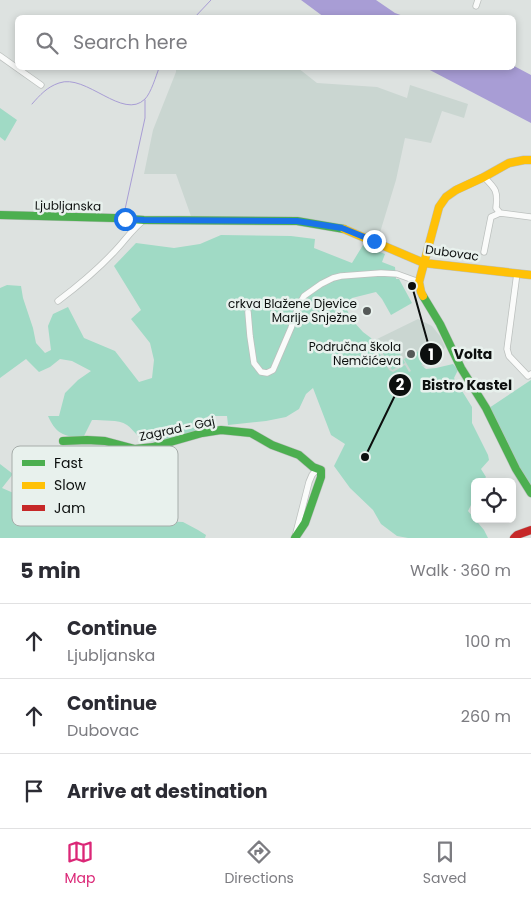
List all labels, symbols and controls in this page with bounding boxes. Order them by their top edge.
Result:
search box [15,15,516,70]
icon: search [33,29,61,57]
text: Search here [73,29,187,56]
street label: Ljubljanska [35,196,101,215]
route start [114,208,137,231]
route end [363,230,386,253]
street label: Dubovac [424,240,480,265]
place label: crkva Blažene Djevice Marije Snježne [228,295,357,326]
marker: crkva Blažene Djevice Marije Snježne [361,305,373,317]
place label: Područna škola Nemčićeva [309,338,401,369]
callout: Volta [418,340,502,369]
text: 1 [428,344,434,365]
text: Volta [454,344,492,364]
marker: Područna škola Nemčićeva [405,348,417,360]
callout: Bistro Kastel [387,370,523,399]
text: 2 [396,374,405,395]
text: Bistro Kastel [422,375,512,395]
street label: Zagrad - Gaj [138,412,216,445]
legend [12,446,178,526]
text: Fast [54,453,83,473]
text: Slow [54,475,87,495]
map controls [471,478,516,523]
button: locate [471,478,516,523]
text: Jam [54,498,85,518]
text: 5 min [20,556,81,585]
text: Walk · 360 m [410,559,511,582]
text: Continue [67,615,157,642]
icon: ahead [20,627,48,655]
text: 100 m [465,630,511,653]
text: Ljubljanska [67,644,155,667]
text: Continue [67,690,157,717]
icon: ahead [20,702,48,730]
text: 260 m [461,705,511,728]
text: Dubovac [67,719,139,742]
icon: arrive [20,777,48,805]
text: Arrive at destination [67,778,268,805]
tab: Map [64,838,95,889]
tab: Directions [224,838,294,889]
tab: Saved [423,838,467,889]

